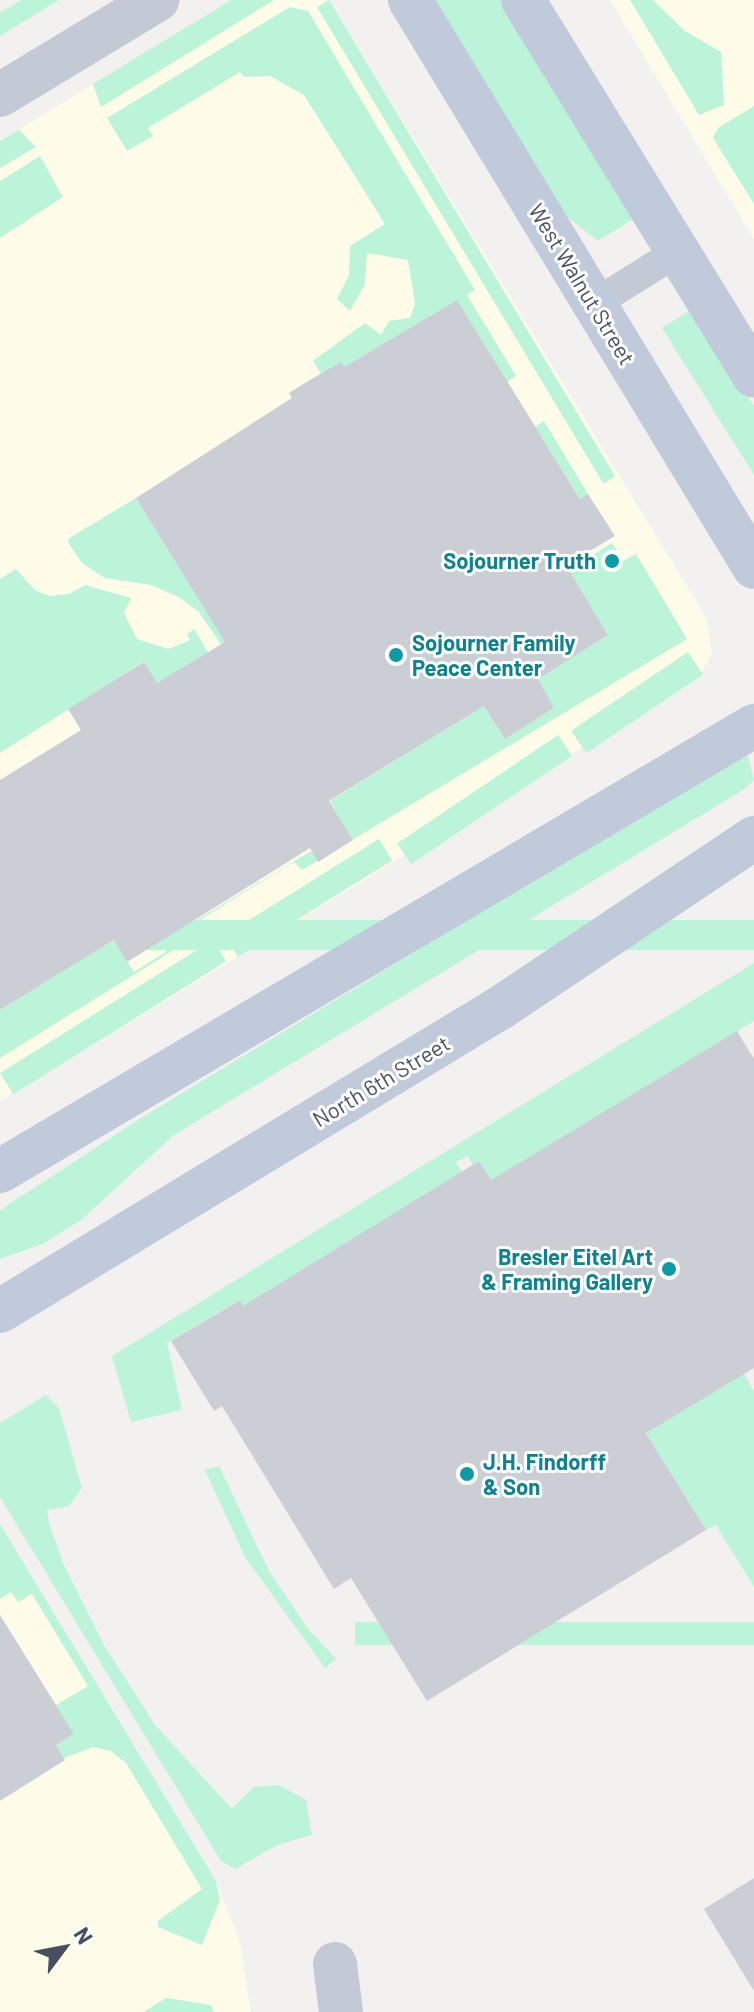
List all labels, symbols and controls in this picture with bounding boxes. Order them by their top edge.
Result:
street label: West Walnut Street [523,199,641,369]
place label: Sojourner Truth [443,548,596,574]
marker: Sojourner Truth [603,552,621,570]
place label: Sojourner Family Peace Center [412,629,576,680]
marker: Sojourner Family Peace Center [387,646,405,664]
street label: North 6th Street [308,1030,454,1132]
place label: Bresler Eitel Art & Framing Gallery [481,1243,653,1294]
marker: Bresler Eitel Art & Framing Gallery [660,1260,678,1278]
place label: J.H. Findorff & Son [483,1448,606,1500]
marker: J.H. Findorff & Son [458,1465,476,1483]
north arrow [24,1908,104,1988]
text: N [69,1922,99,1948]

